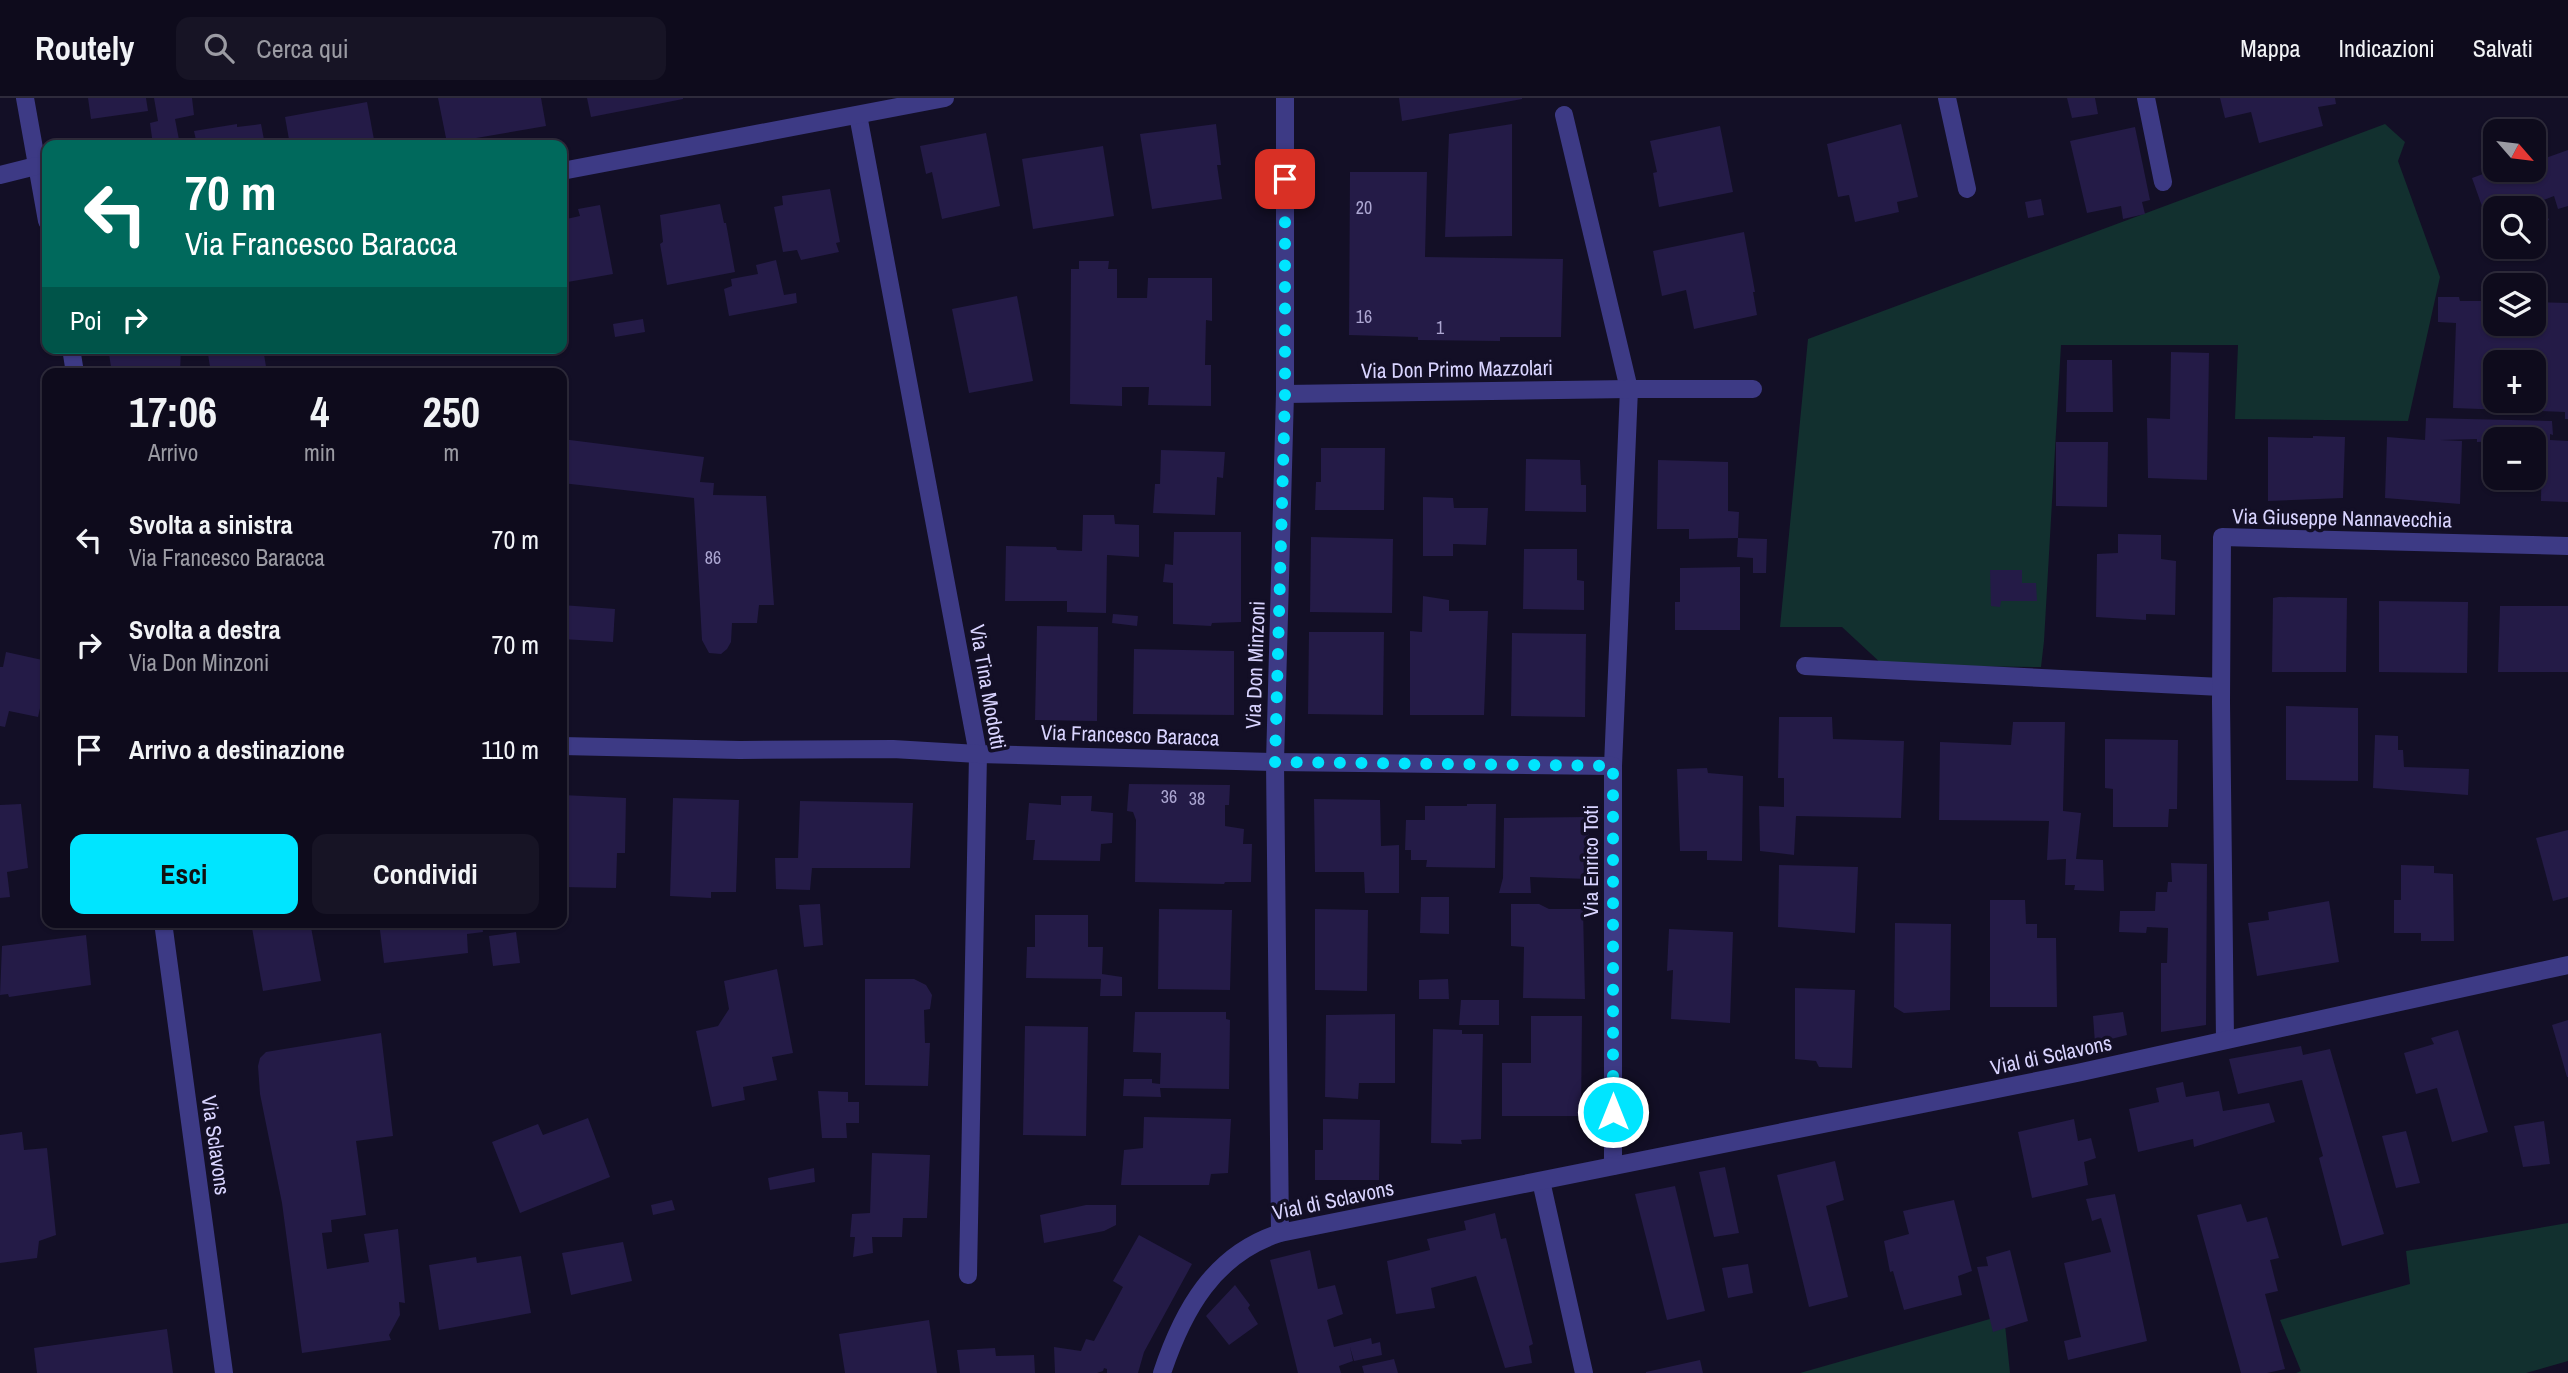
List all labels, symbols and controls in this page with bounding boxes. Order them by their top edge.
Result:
search box [176,17,666,80]
text: Routely [35,26,134,70]
icon: search [200,29,238,67]
text: Cerca qui [256,31,349,66]
text: Mappa [2240,32,2301,64]
text: Indicazioni [2339,32,2435,64]
text: Salvati [2473,32,2533,64]
north arrow [2483,119,2546,182]
map controls [2483,119,2546,490]
pin [1255,149,1315,209]
text: 70 m [185,159,277,225]
icon: arrive [1266,160,1304,198]
icon: left [70,168,161,259]
house number: 20 [1356,195,1372,220]
button: search [2483,196,2546,259]
text: Via Francesco Baracca [185,222,457,265]
button: layers [2483,273,2546,336]
icon: right [116,301,154,339]
text: Poi [70,303,102,338]
house number: 16 [1356,304,1372,329]
house number: 1 [1436,315,1445,340]
button: + [2483,350,2546,413]
street label: Via Don Primo Mazzolari [1361,353,1553,385]
text: 17:06 [129,384,217,440]
text: 4 [310,384,329,440]
text: 250 [423,384,480,440]
button: − [2483,427,2546,490]
text: Arrivo [148,437,198,468]
text: min [304,437,336,468]
text: m [443,437,459,468]
street label: Via Giuseppe Nannavecchia [2232,502,2453,534]
text: Svolta a sinistra [129,507,293,542]
icon: left [70,521,108,559]
text: 70 m [492,522,539,557]
text: Via Francesco Baracca [129,542,325,573]
house number: 86 [705,545,721,570]
street label: Via Don Minzoni [1238,601,1272,729]
text: Svolta a destra [129,612,281,647]
street label: Via Tina Modotti [963,622,1013,752]
icon: right [70,626,108,664]
text: 70 m [492,627,539,662]
text: Via Don Minzoni [129,647,269,678]
street label: Via Francesco Baracca [1040,717,1220,753]
icon: arrive [70,731,108,769]
text: Arrivo a destinazione [129,732,345,767]
text: 110 m [481,732,539,767]
house number: 36 [1161,784,1177,809]
house number: 38 [1189,786,1205,811]
street label: Via Enrico Toti [1576,805,1605,917]
button: Esci [70,834,298,914]
button: Condividi [312,834,539,914]
street label: Vial di Sclavons [1988,1028,2114,1082]
position arrow [1576,1075,1650,1149]
street label: Via Sclavons [195,1093,237,1197]
street label: Vial di Sclavons [1270,1173,1396,1227]

